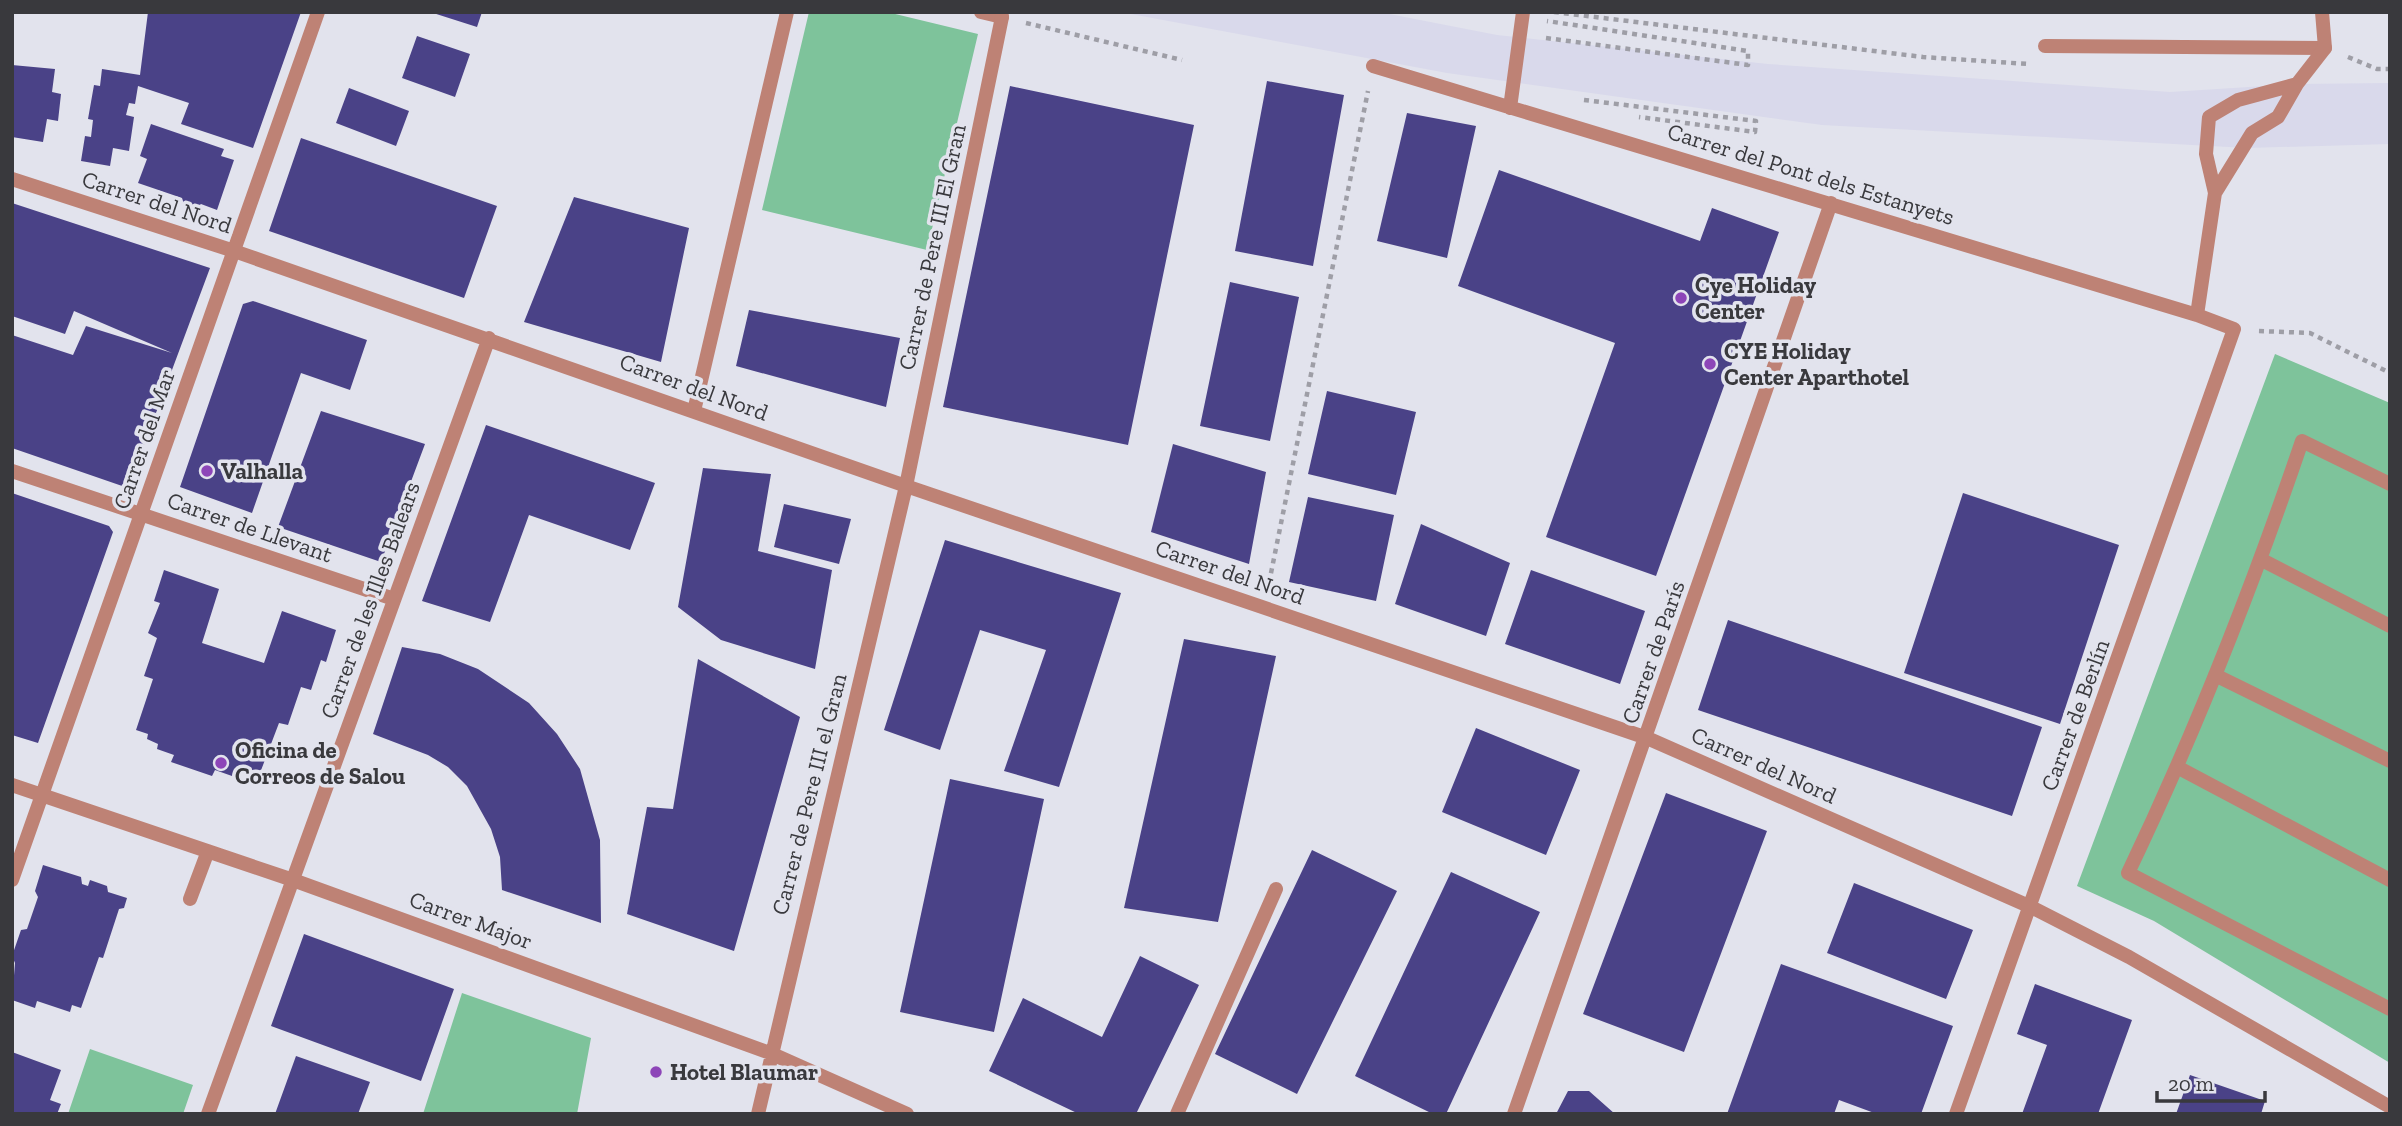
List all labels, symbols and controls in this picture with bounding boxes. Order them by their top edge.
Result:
street label: Carrer del Pont dels Estanyets [1664,117,1958,231]
street label: Carrer de Pere III El Gran [892,122,972,372]
street label: Carrer del Nord [79,165,236,240]
place label: Cye Holiday Center [1695,271,1817,325]
marker: Cye Holiday Center [1673,290,1689,306]
place label: CYE Holiday Center Aparthotel [1724,337,1910,391]
street label: Carrer del Nord [616,347,772,427]
marker: CYE Holiday Center Aparthotel [1702,356,1718,372]
street label: Carrer del Mar [107,365,181,513]
place label: Valhalla [221,457,304,485]
marker: Valhalla [199,463,215,479]
street label: Carrer de les Illes Balears [314,478,426,722]
street label: Carrer de Llevant [164,486,337,569]
street label: Carrer del Nord [1152,533,1309,611]
street label: Carrer de París [1615,577,1691,727]
street label: Carrer de Berlín [2035,635,2115,795]
street label: Carrer de Pere III el Gran [765,670,853,918]
street label: Carrer del Nord [1687,720,1841,810]
place label: Oficina de Correos de Salou [235,736,406,790]
marker: Oficina de Correos de Salou [213,755,229,771]
street label: Carrer Major [406,885,536,955]
place label: Hotel Blaumar [670,1058,818,1086]
scale bar [2157,1060,2266,1104]
marker: Hotel Blaumar [648,1064,664,1080]
text: 20 m [2168,1071,2214,1096]

